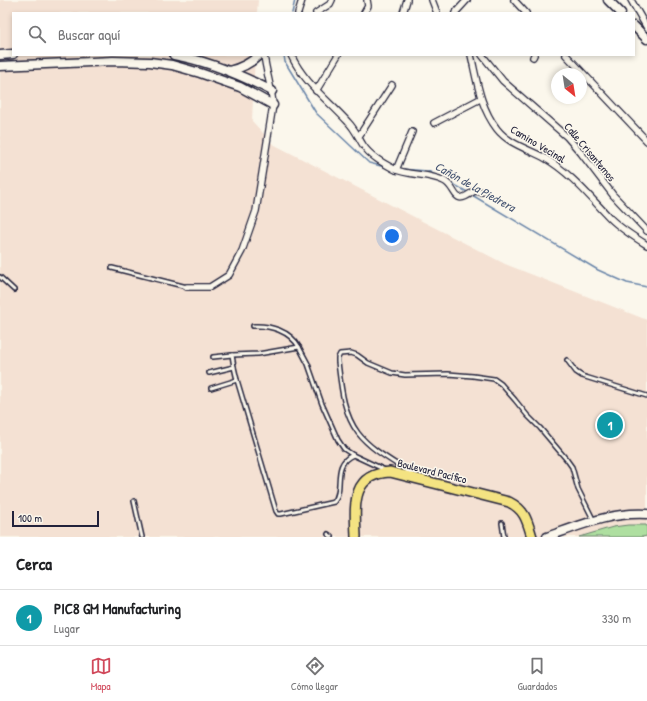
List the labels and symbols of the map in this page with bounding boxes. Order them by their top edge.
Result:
north arrow [551,68,587,104]
street label: Calle Crisantemos [561,120,619,184]
street label: Camino Vecinal [508,122,568,166]
water label: Cañón de la Piedrera [432,157,520,216]
your location [382,226,402,246]
pin: 1 [597,410,623,440]
street label: Boulevard Pacífico [396,456,469,487]
scale bar [12,509,99,528]

